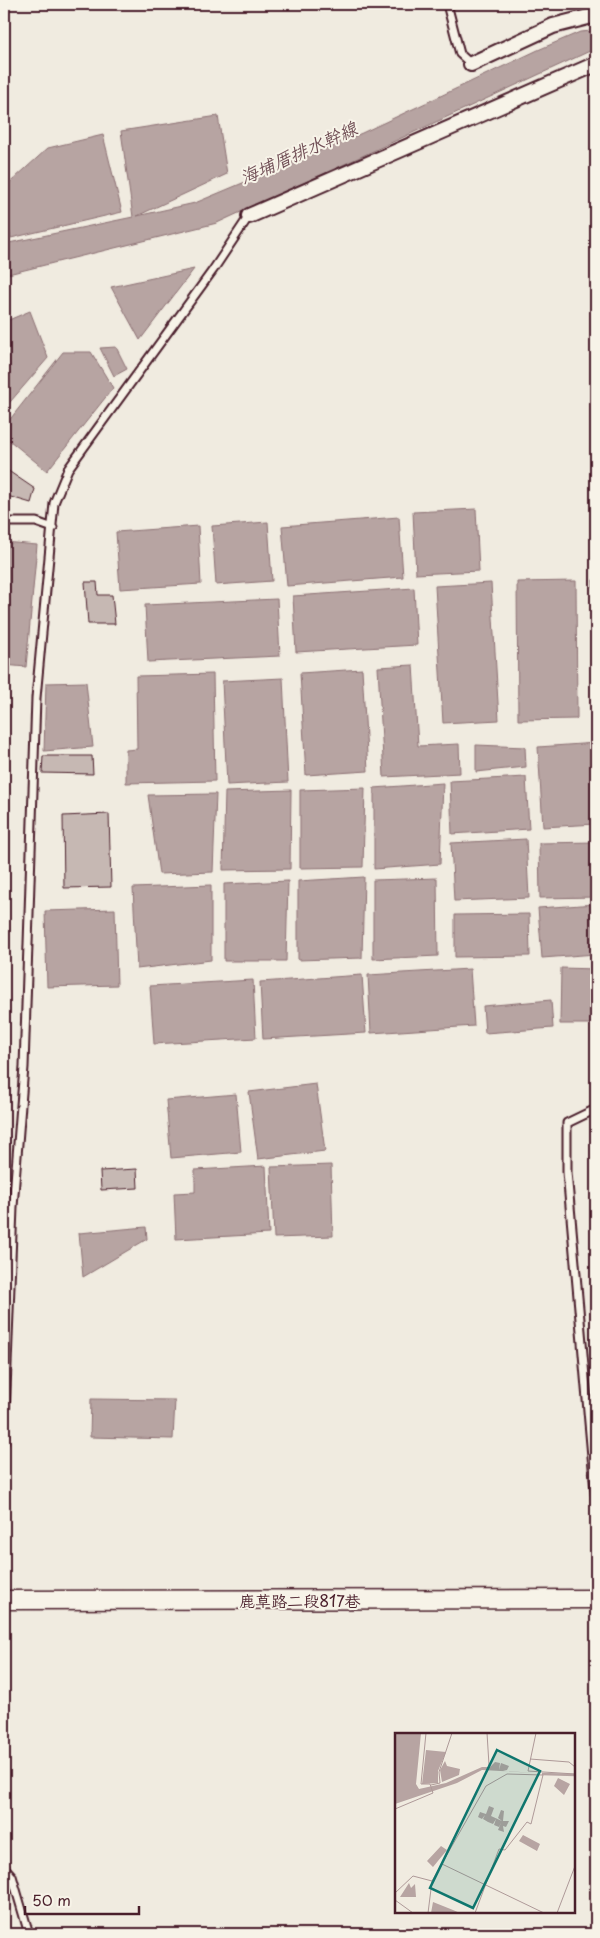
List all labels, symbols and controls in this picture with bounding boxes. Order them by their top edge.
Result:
water label: 海埔厝排水幹線 [235,114,362,190]
street label: 鹿草路二段817巷 [239,1588,361,1612]
inset map [395,1733,575,1913]
scale bar [25,1883,139,1915]
text: 50 m [32,1888,71,1911]

